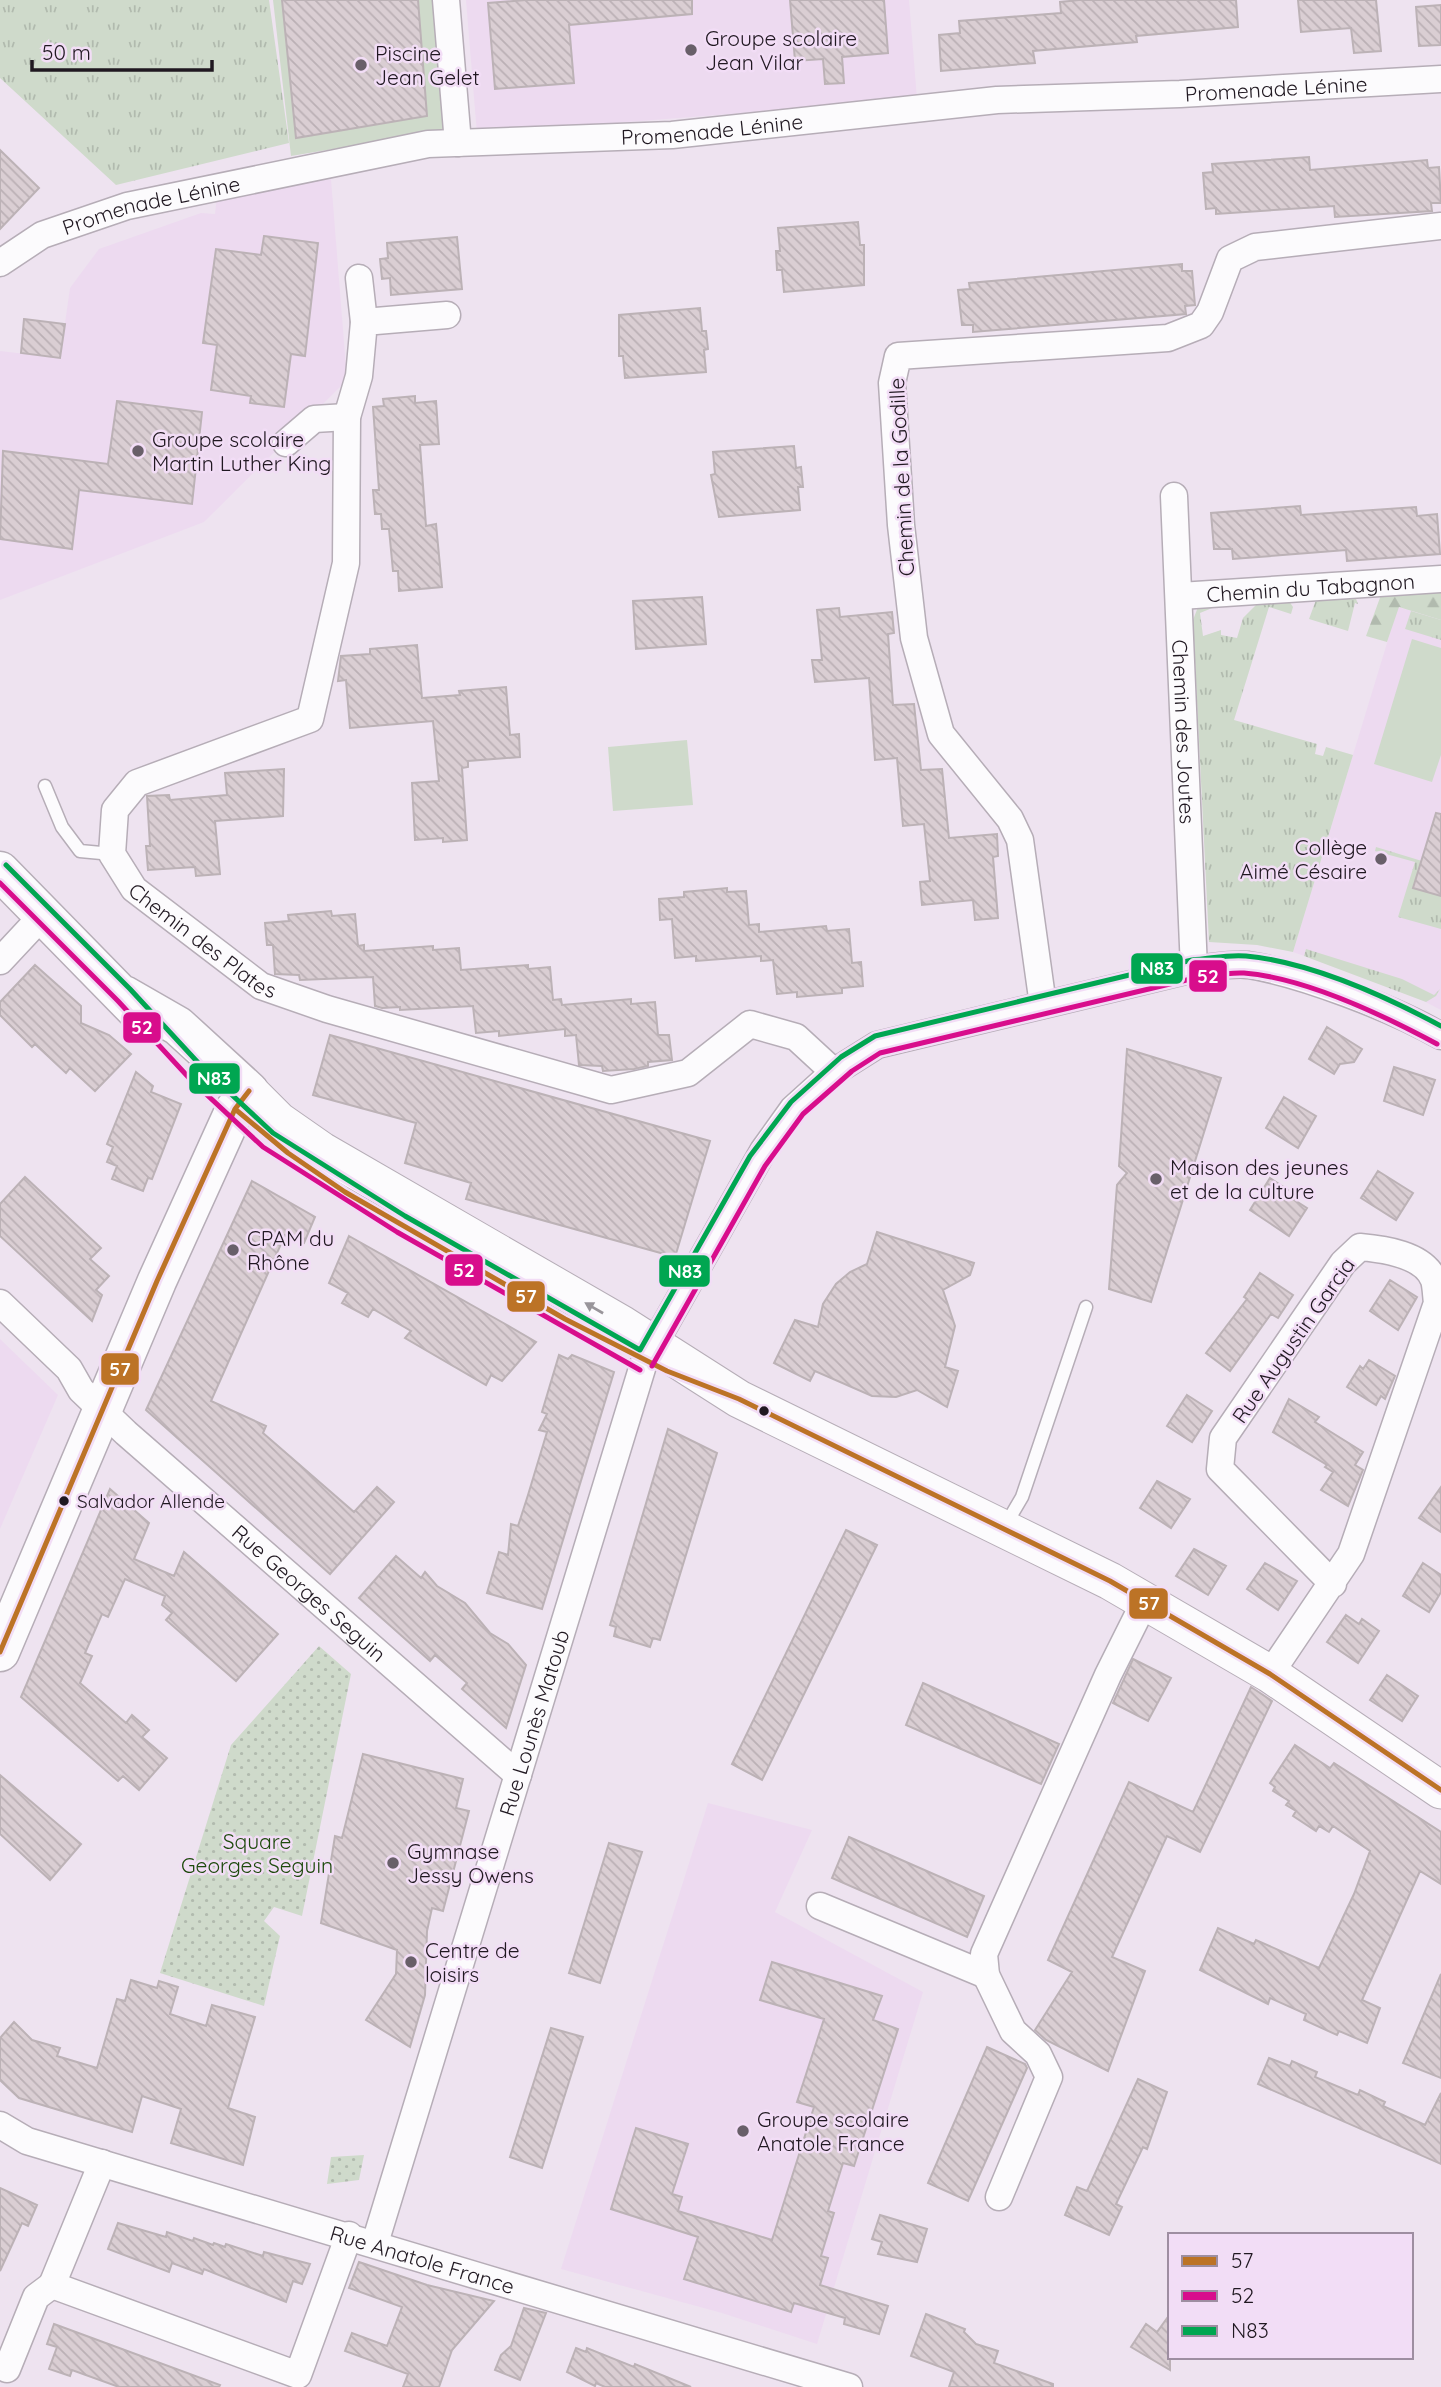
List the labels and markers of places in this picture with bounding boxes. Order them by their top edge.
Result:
place label: Groupe scolaire Jean Vilar [705,25,857,75]
place label: Piscine Jean Gelet [375,40,480,90]
marker: Groupe scolaire Jean Vilar [683,42,699,58]
marker: Piscine Jean Gelet [353,57,369,73]
place label: Groupe scolaire Martin Luther King [152,426,331,476]
marker: Groupe scolaire Martin Luther King [130,443,146,459]
place label: Collège Aimé Césaire [1240,834,1367,884]
marker: Collège Aimé Césaire [1373,851,1389,867]
place label: Maison des jeunes et de la culture [1170,1154,1349,1204]
marker: Maison des jeunes et de la culture [1148,1171,1164,1187]
place label: CPAM du Rhône [247,1225,334,1275]
marker: CPAM du Rhône [225,1242,241,1258]
unlabelled marker [757,1404,771,1418]
place label: Salvador Allende [77,1489,225,1513]
marker: Salvador Allende [57,1494,71,1508]
place label: Gymnase Jessy Owens [407,1838,534,1888]
marker: Gymnase Jessy Owens [385,1855,401,1871]
place label: Centre de loisirs [425,1937,520,1987]
marker: Centre de loisirs [403,1954,419,1970]
place label: Groupe scolaire Anatole France [757,2106,909,2156]
marker: Groupe scolaire Anatole France [735,2123,751,2139]

